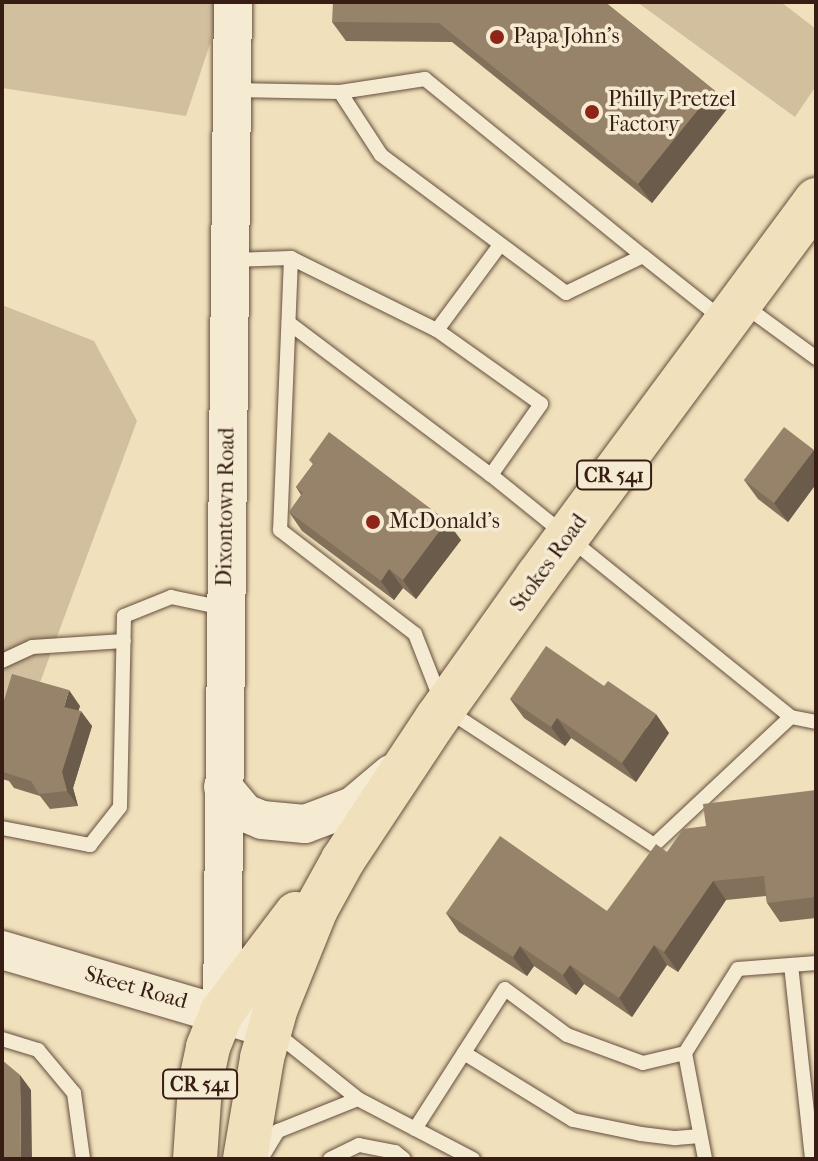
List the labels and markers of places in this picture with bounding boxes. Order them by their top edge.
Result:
place label: Papa John's [513,24,620,50]
marker: Papa John's [488,28,506,46]
place label: Philly Pretzel Factory [608,86,736,138]
marker: Philly Pretzel Factory [583,103,601,121]
place label: McDonald's [389,509,500,535]
marker: McDonald's [364,513,382,531]

